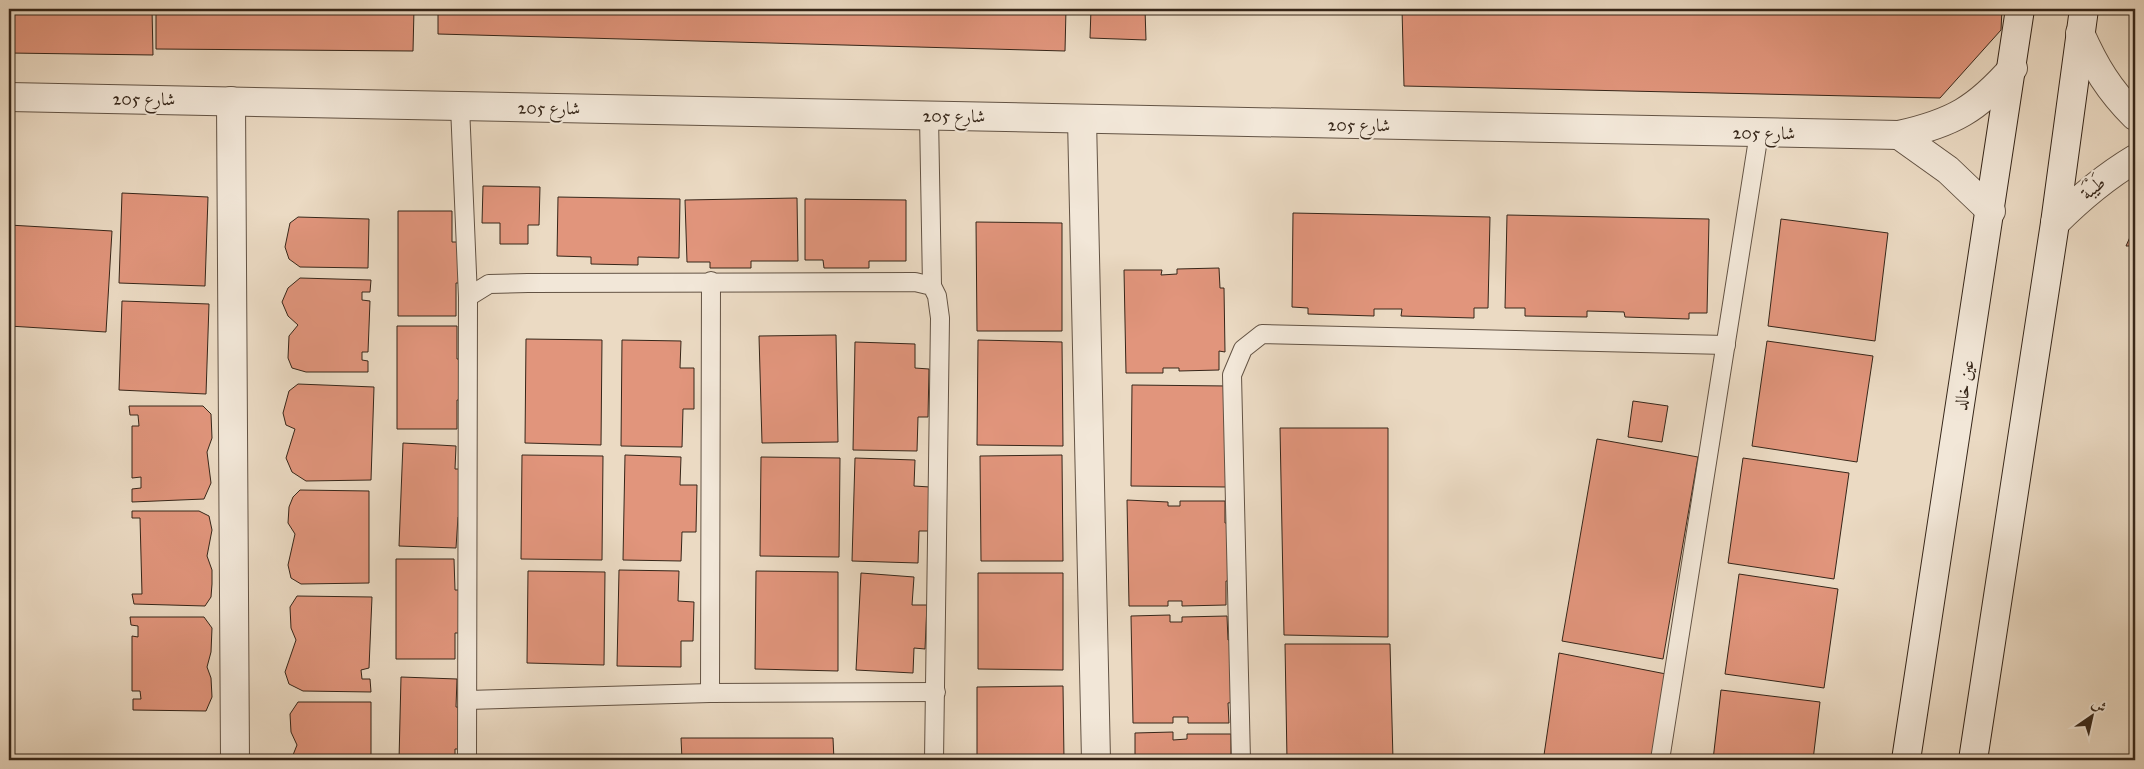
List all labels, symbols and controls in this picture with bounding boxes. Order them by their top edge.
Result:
street label: شارع 205 [112,87,176,115]
street label: شارع 205 [517,96,581,124]
street label: شارع 205 [922,104,986,132]
street label: شارع 205 [1327,113,1391,141]
street label: شارع 205 [1732,121,1796,149]
street label: طَيْبَة [2074,169,2110,205]
street label: عين خالد [1949,358,1979,412]
north arrow [2066,692,2116,742]
text: ش [2088,695,2110,717]

